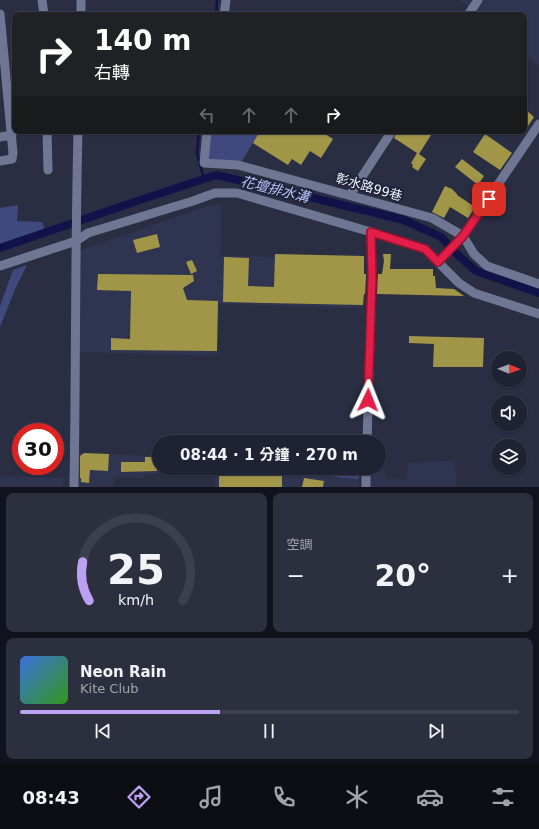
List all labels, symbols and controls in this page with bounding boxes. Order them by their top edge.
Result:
text: 140 m [94,24,191,57]
icon: right [28,28,80,80]
text: 右轉 [94,62,130,83]
icon: left [196,104,218,126]
icon: ahead [238,104,260,126]
icon: ahead [280,104,302,126]
icon: right [322,104,344,126]
street label: 彰水路99巷 [334,170,404,204]
water label: 花壇排水溝 [239,173,313,206]
pin [472,182,506,216]
icon: arrive [478,188,500,210]
north arrow [491,351,527,387]
map controls [491,351,527,475]
position arrow [347,379,389,421]
button: sound [491,395,527,431]
speed limit sign: 30 [12,423,64,475]
button: layers [491,439,527,475]
text: 08:44 · 1 分鐘 · 270 m [180,446,358,464]
text: 空調 [287,537,313,552]
text: 25 [107,544,165,593]
text: 20° [374,558,431,593]
text: − [287,563,305,588]
text: + [501,563,519,588]
text: km/h [118,591,154,607]
text: Neon Rain [80,663,166,681]
text: Kite Club [80,681,139,696]
icon: previous [92,720,114,742]
icon: pause [258,720,280,742]
icon: next [425,720,447,742]
icon: directions [125,783,153,811]
icon: music [197,783,225,811]
icon: phone [270,783,298,811]
icon: climate [343,783,371,811]
icon: car [416,783,444,811]
icon: filters [489,783,517,811]
text: 08:43 [22,787,80,808]

